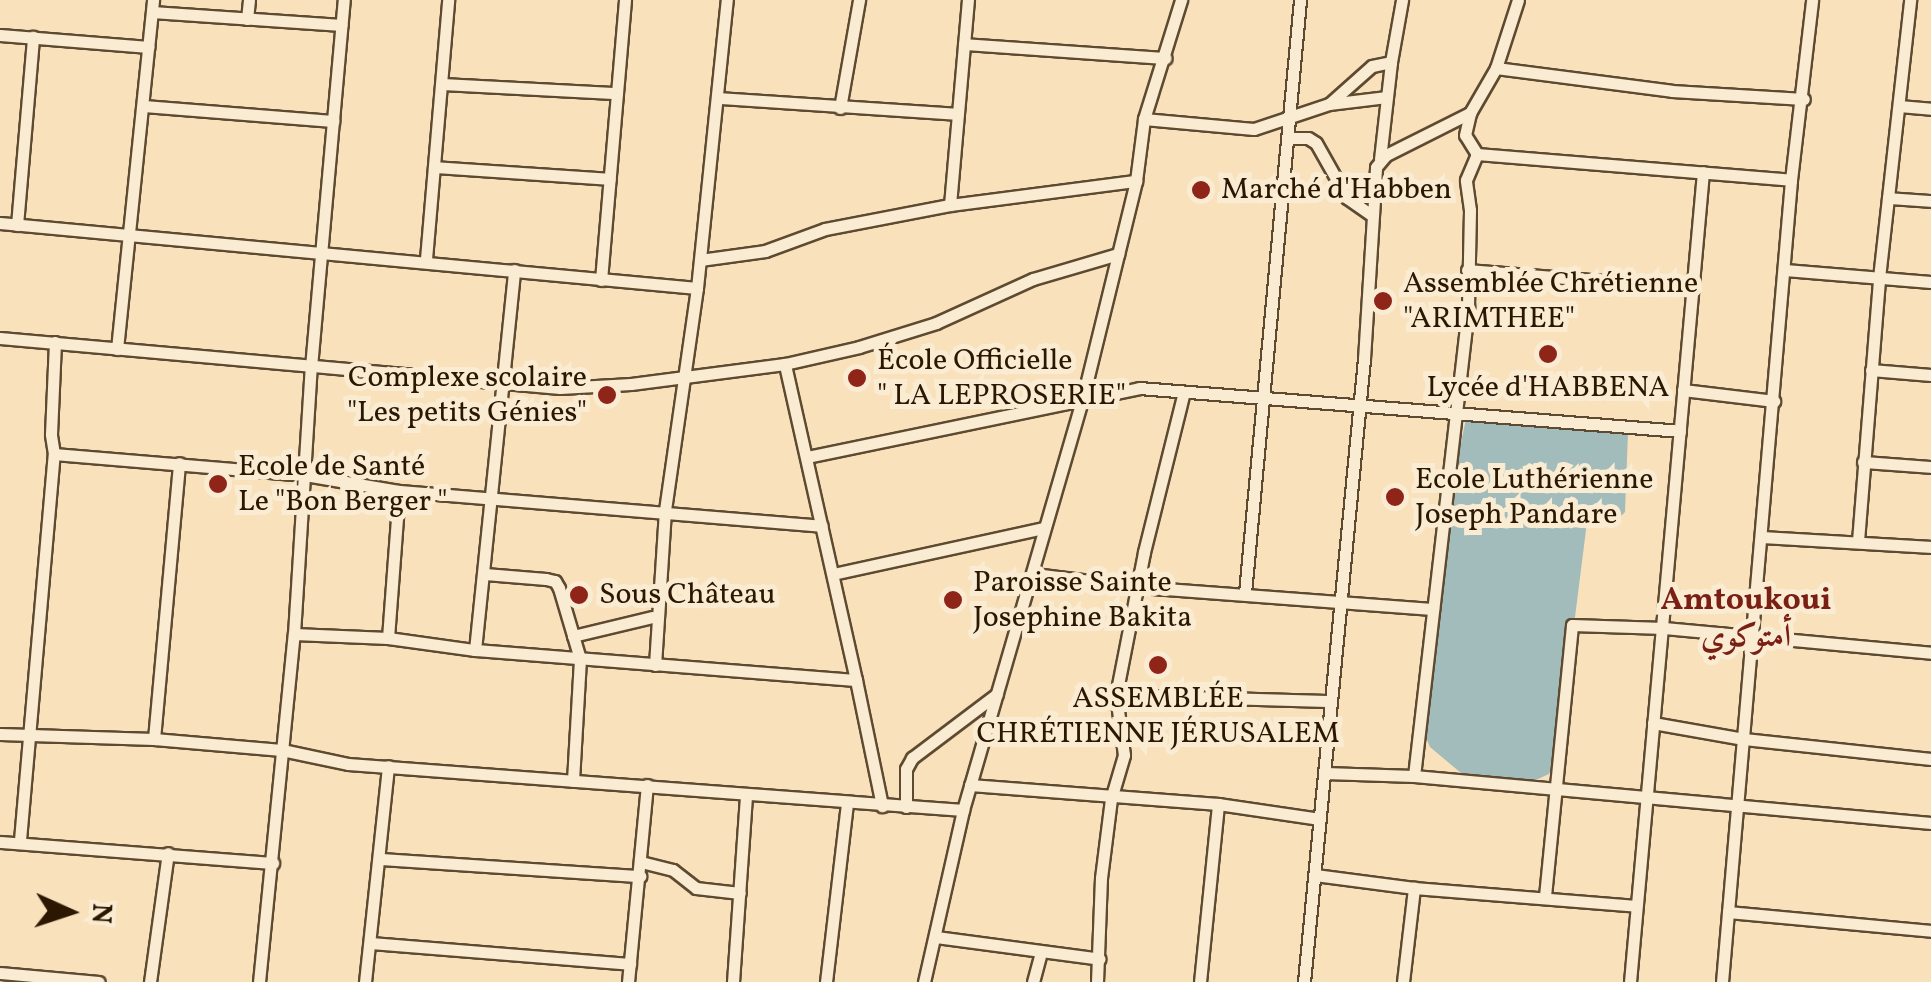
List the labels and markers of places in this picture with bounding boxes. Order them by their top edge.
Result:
place label: Marché d'Habben [1221,172,1452,208]
marker: Marché d'Habben [1190,179,1212,201]
place label: Assemblée Chrétienne "ARIMTHEE" [1403,266,1698,336]
marker: Assemblée Chrétienne "ARIMTHEE" [1372,290,1394,312]
place label: École Officielle " LA LEPROSERIE" [877,343,1126,414]
marker: Lycée d'HABBENA [1537,343,1559,365]
place label: Complexe scolaire "Les petits Génies" [347,360,587,430]
marker: École Officielle " LA LEPROSERIE" [846,367,868,389]
place label: Lycée d'HABBENA [1427,370,1669,406]
marker: Complexe scolaire "Les petits Génies" [596,384,618,406]
place label: Ecole de Santé Le "Bon Berger " [238,449,447,520]
place label: Ecole Luthérienne Joseph Pandare [1415,462,1653,532]
marker: Ecole de Santé Le "Bon Berger " [207,473,229,495]
marker: Ecole Luthérienne Joseph Pandare [1384,486,1406,508]
place label: Paroisse Sainte Josephine Bakita [973,565,1192,636]
place label: Sous Château [599,577,776,613]
marker: Sous Château [568,584,590,606]
marker: Paroisse Sainte Josephine Bakita [942,589,964,611]
marker: ASSEMBLÉE CHRÉTIENNE JÉRUSALEM [1147,654,1169,676]
place label: ASSEMBLÉE CHRÉTIENNE JÉRUSALEM [976,681,1340,752]

